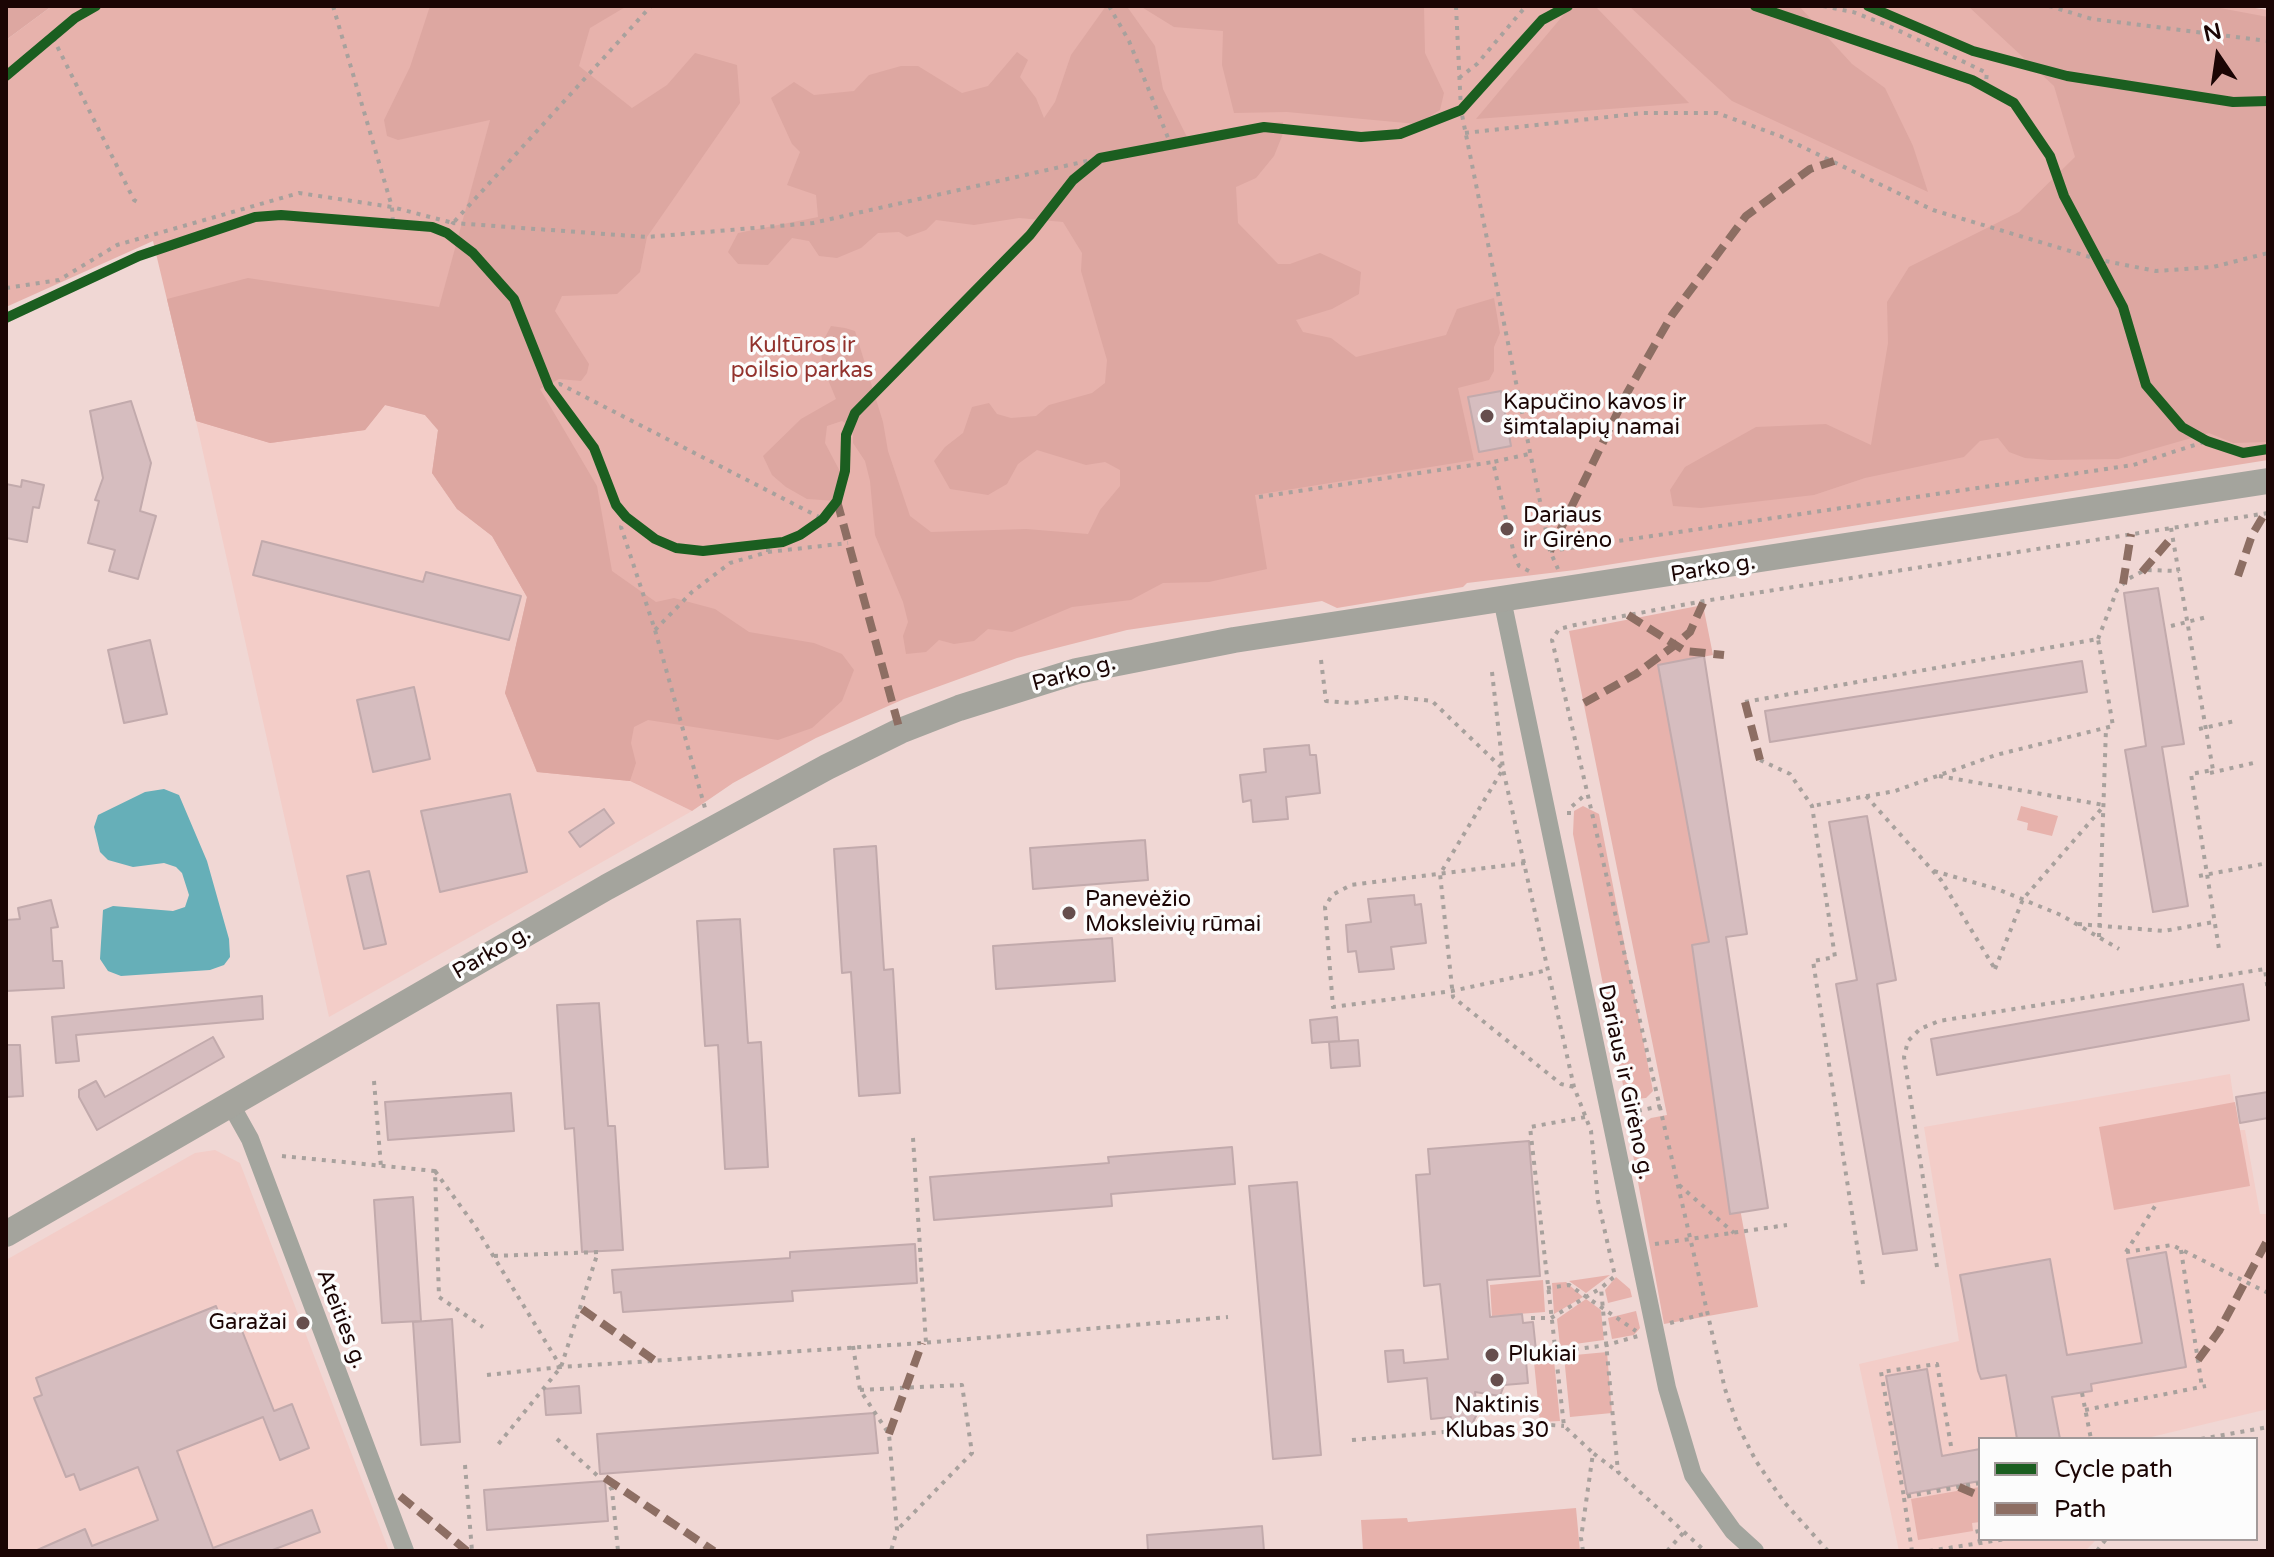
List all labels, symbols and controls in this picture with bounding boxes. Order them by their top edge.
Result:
north arrow [2178,16,2258,96]
text: N [2201,18,2224,47]
park label: Kultūros ir poilsio parkas [731,333,873,384]
place label: Kapučino kavos ir šimtalapių namai [1503,390,1686,442]
marker: Kapučino kavos ir šimtalapių namai [1478,407,1496,425]
place label: Dariaus ir Girėno [1523,503,1612,554]
marker: Dariaus ir Girėno [1498,520,1516,538]
street label: Parko g. [1669,549,1757,589]
street label: Parko g. [1029,650,1119,698]
place label: Panevėžio Moksleivių rūmai [1085,887,1261,938]
marker: Panevėžio Moksleivių rūmai [1060,904,1078,922]
street label: Parko g. [448,920,536,986]
street label: Dariaus ir Girėno g. [1591,982,1659,1182]
street label: Ateities g. [310,1266,372,1372]
place label: Garažai [208,1310,287,1336]
marker: Garažai [294,1314,312,1332]
place label: Plukiai [1508,1342,1577,1368]
marker: Plukiai [1483,1346,1501,1364]
marker: Naktinis Klubas 30 [1488,1371,1506,1389]
place label: Naktinis Klubas 30 [1445,1393,1549,1444]
legend [1978,1437,2258,1541]
text: Cycle path [2054,1455,2173,1484]
text: Path [2054,1495,2107,1524]

